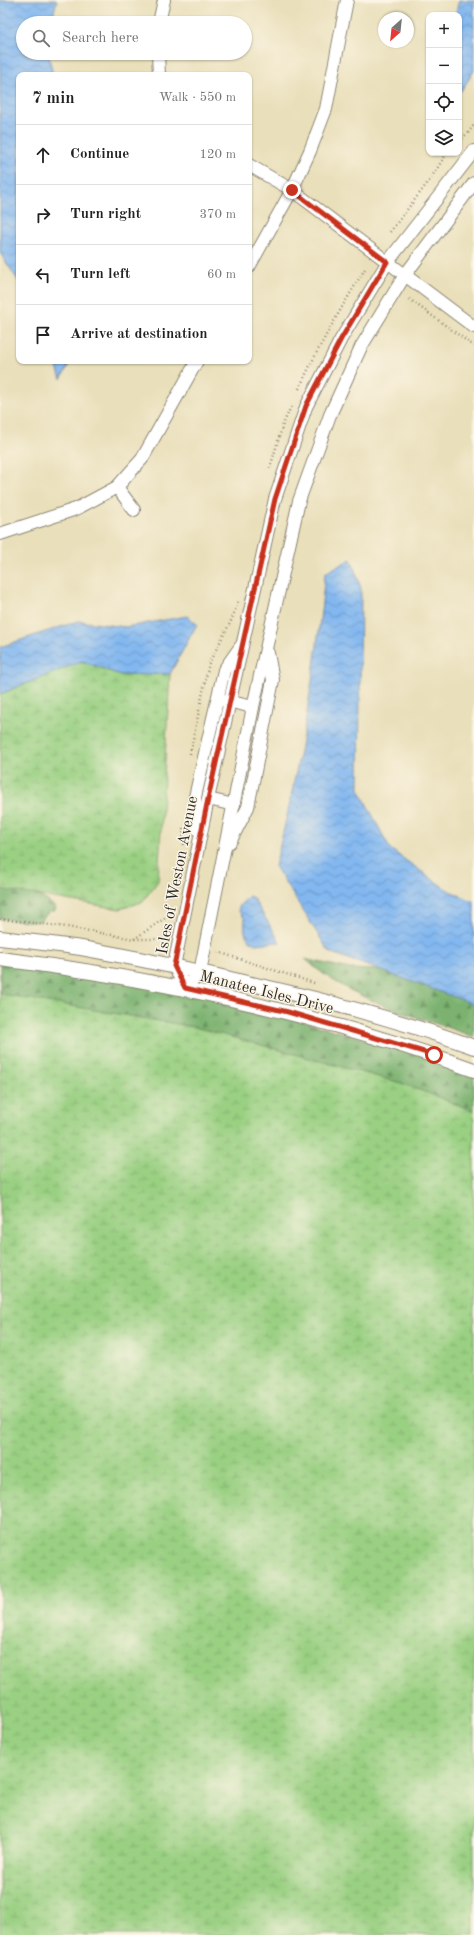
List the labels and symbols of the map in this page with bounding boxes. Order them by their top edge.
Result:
north arrow [378,12,414,48]
route end [283,181,301,199]
street label: Isles of Weston Avenue [155,795,201,956]
street label: Manatee Isles Drive [198,969,335,1017]
route start [425,1046,443,1064]

